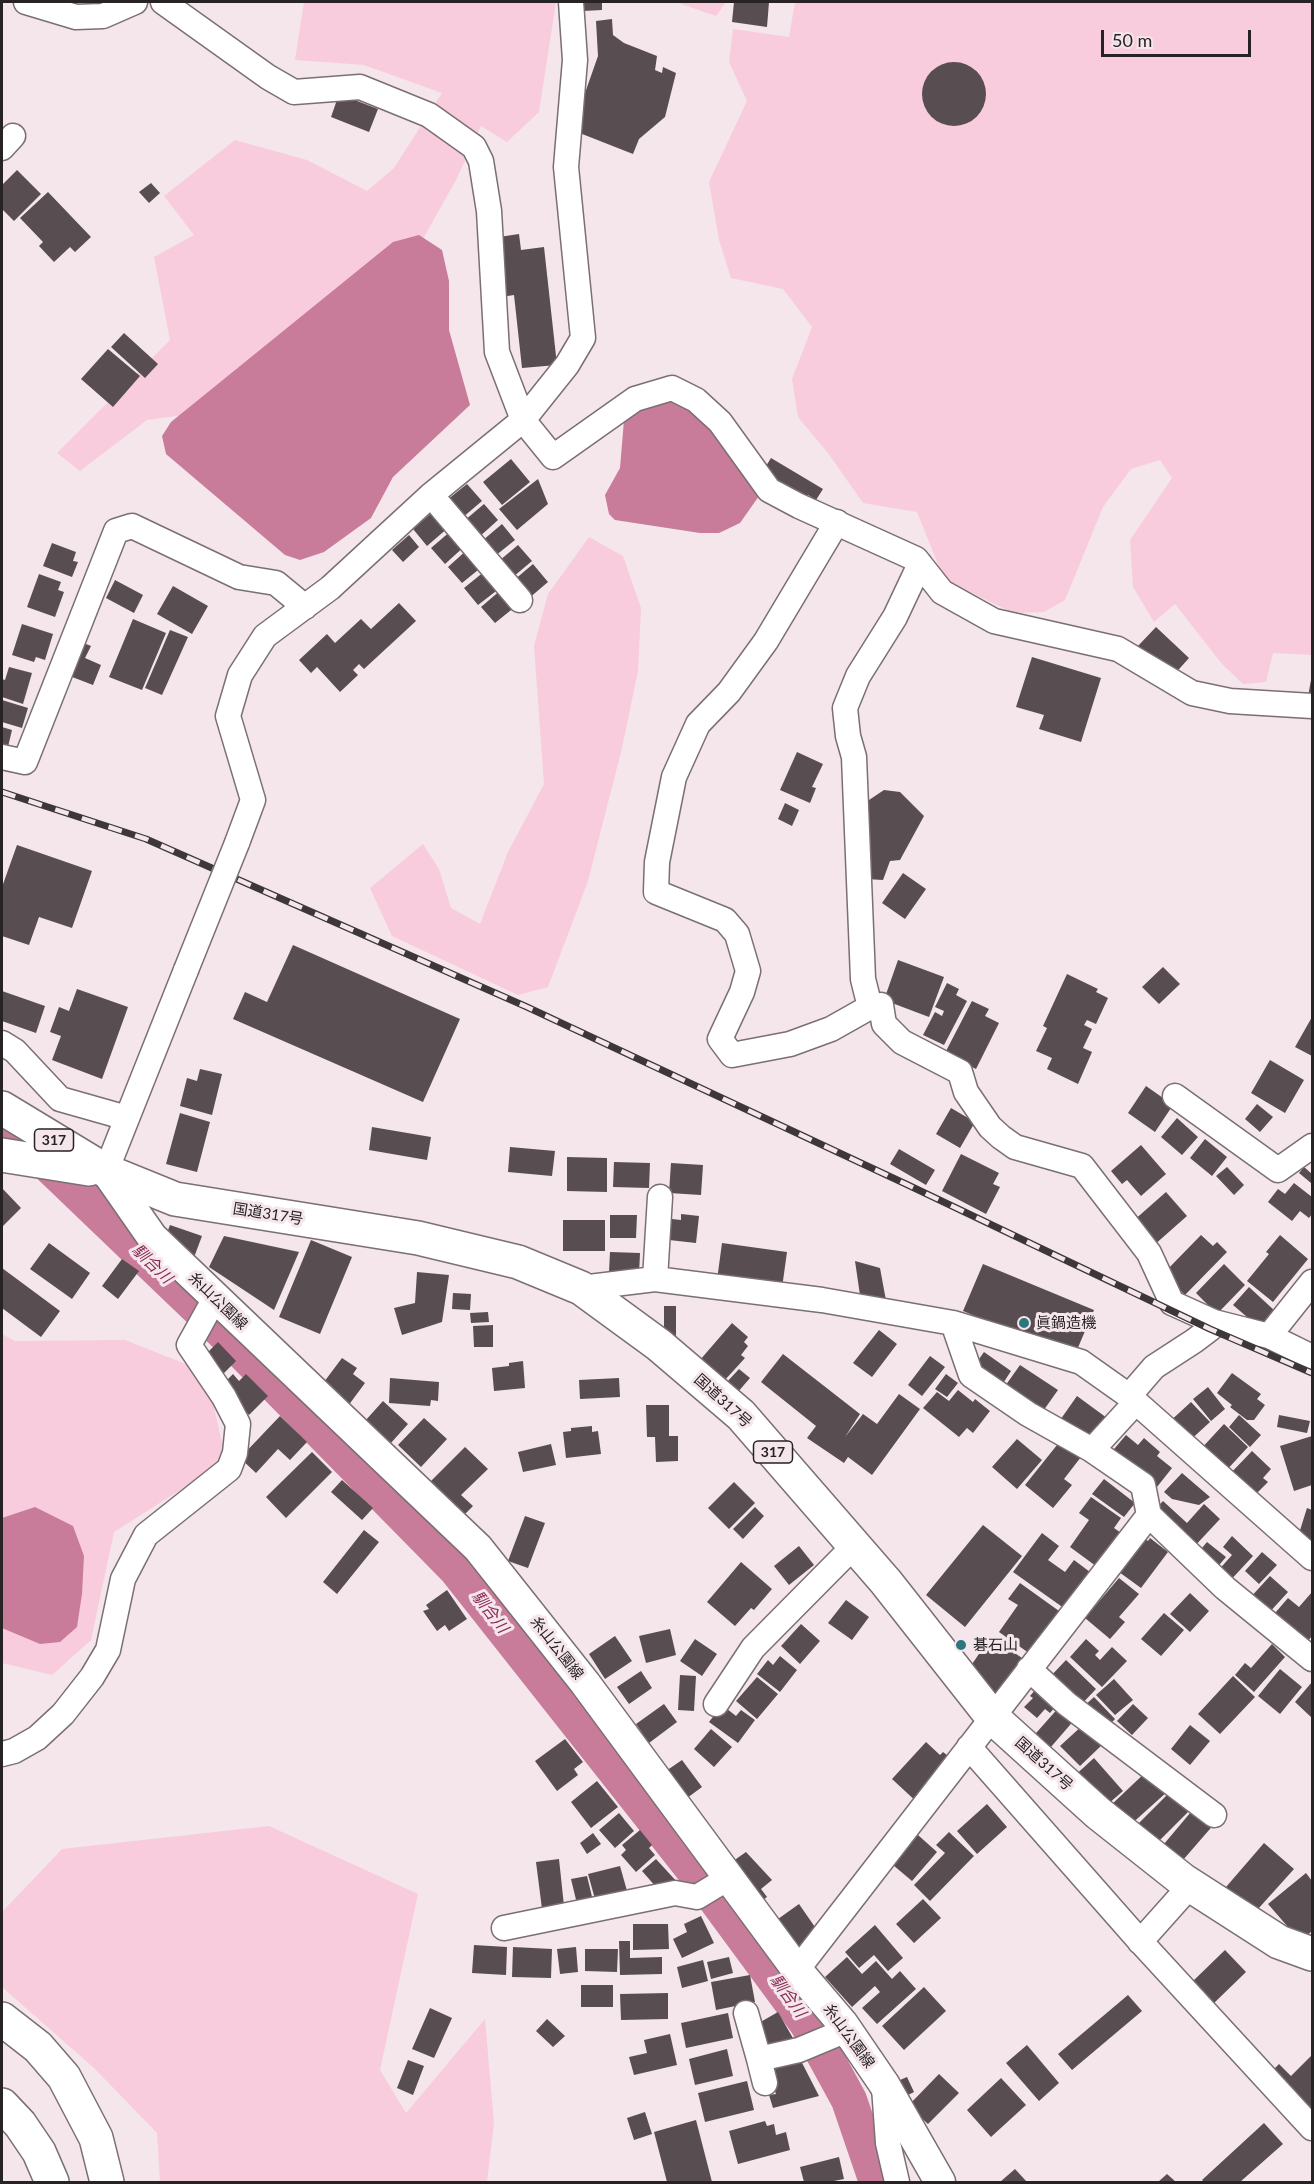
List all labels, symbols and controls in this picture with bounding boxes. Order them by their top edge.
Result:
scale bar [1104,18,1254,56]
text: 50 m [1112,29,1152,51]
road number: 317 [34,1129,74,1151]
street label: 国道317号 [231,1200,305,1228]
water label: 馴合川 [128,1240,176,1288]
street label: 糸山公園線 [185,1268,251,1334]
place label: 眞鍋造機 [1036,1314,1096,1332]
marker: 眞鍋造機 [1017,1316,1031,1330]
street label: 国道317号 [691,1371,755,1431]
road number: 317 [754,1441,792,1463]
water label: 馴合川 [468,1587,512,1637]
street label: 糸山公園線 [527,1613,587,1683]
place label: 碁石山 [973,1636,1018,1654]
marker: 碁石山 [954,1638,968,1652]
street label: 国道317号 [1012,1734,1076,1794]
water label: 馴合川 [766,1971,810,2021]
street label: 糸山公園線 [820,2000,878,2072]

